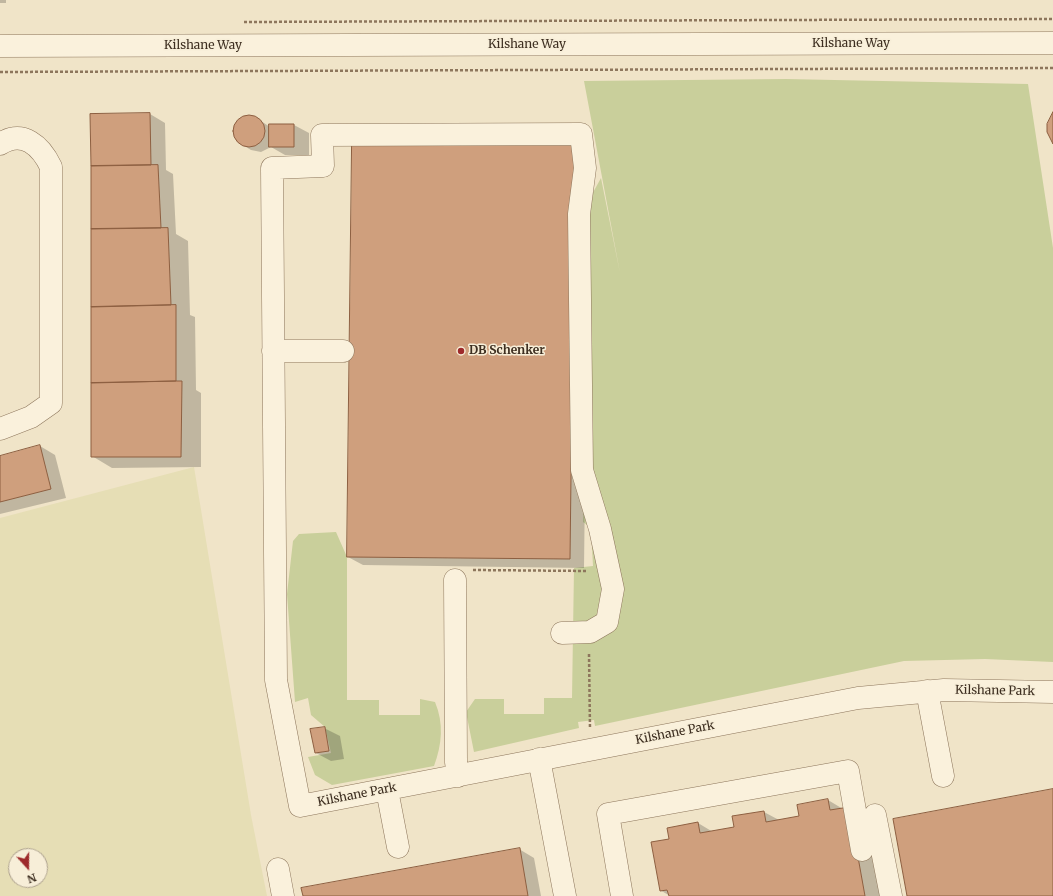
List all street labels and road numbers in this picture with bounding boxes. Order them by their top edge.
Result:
street label: Kilshane Way [812,37,890,51]
street label: Kilshane Way [488,38,566,52]
street label: Kilshane Way [164,39,242,53]
street label: Kilshane Park [955,683,1035,699]
street label: Kilshane Park [634,718,716,748]
street label: Kilshane Park [316,780,398,810]

